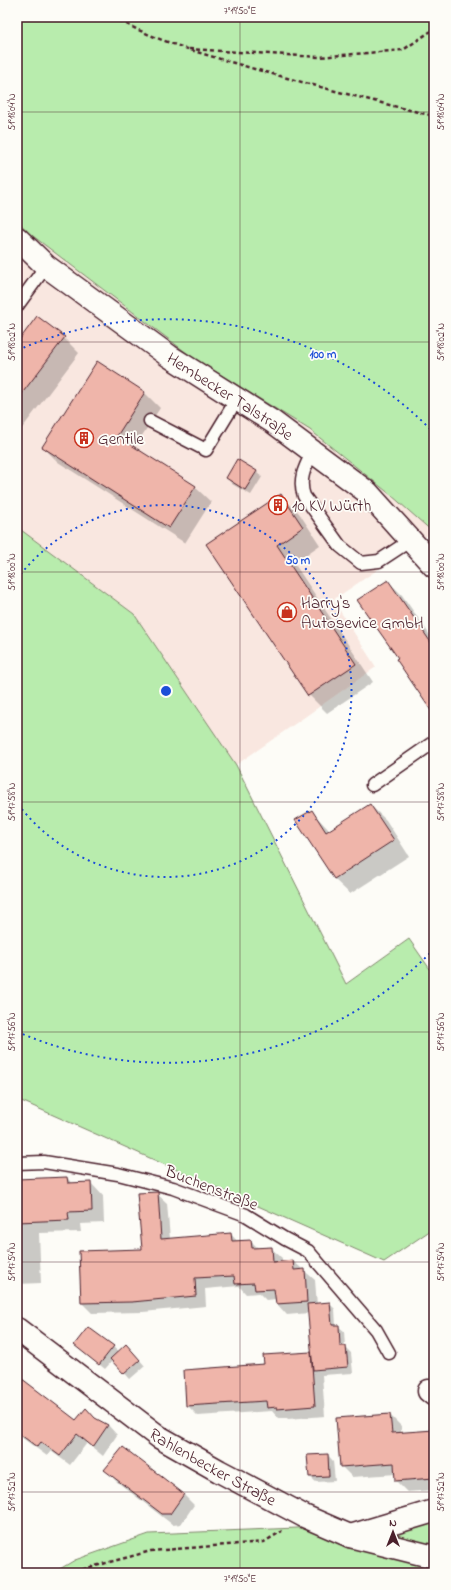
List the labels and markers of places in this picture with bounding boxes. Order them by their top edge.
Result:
building icon: Gentile [73,427,95,449]
place label: Gentile [98,427,144,452]
building icon: 10 KV Würth [267,494,289,516]
place label: 10 KV Würth [292,494,371,519]
place label: Harry's Autosevice GmbH [301,591,424,636]
shop icon: Harry's Autosevice GmbH [276,601,298,623]
centre of rings [159,684,173,698]

